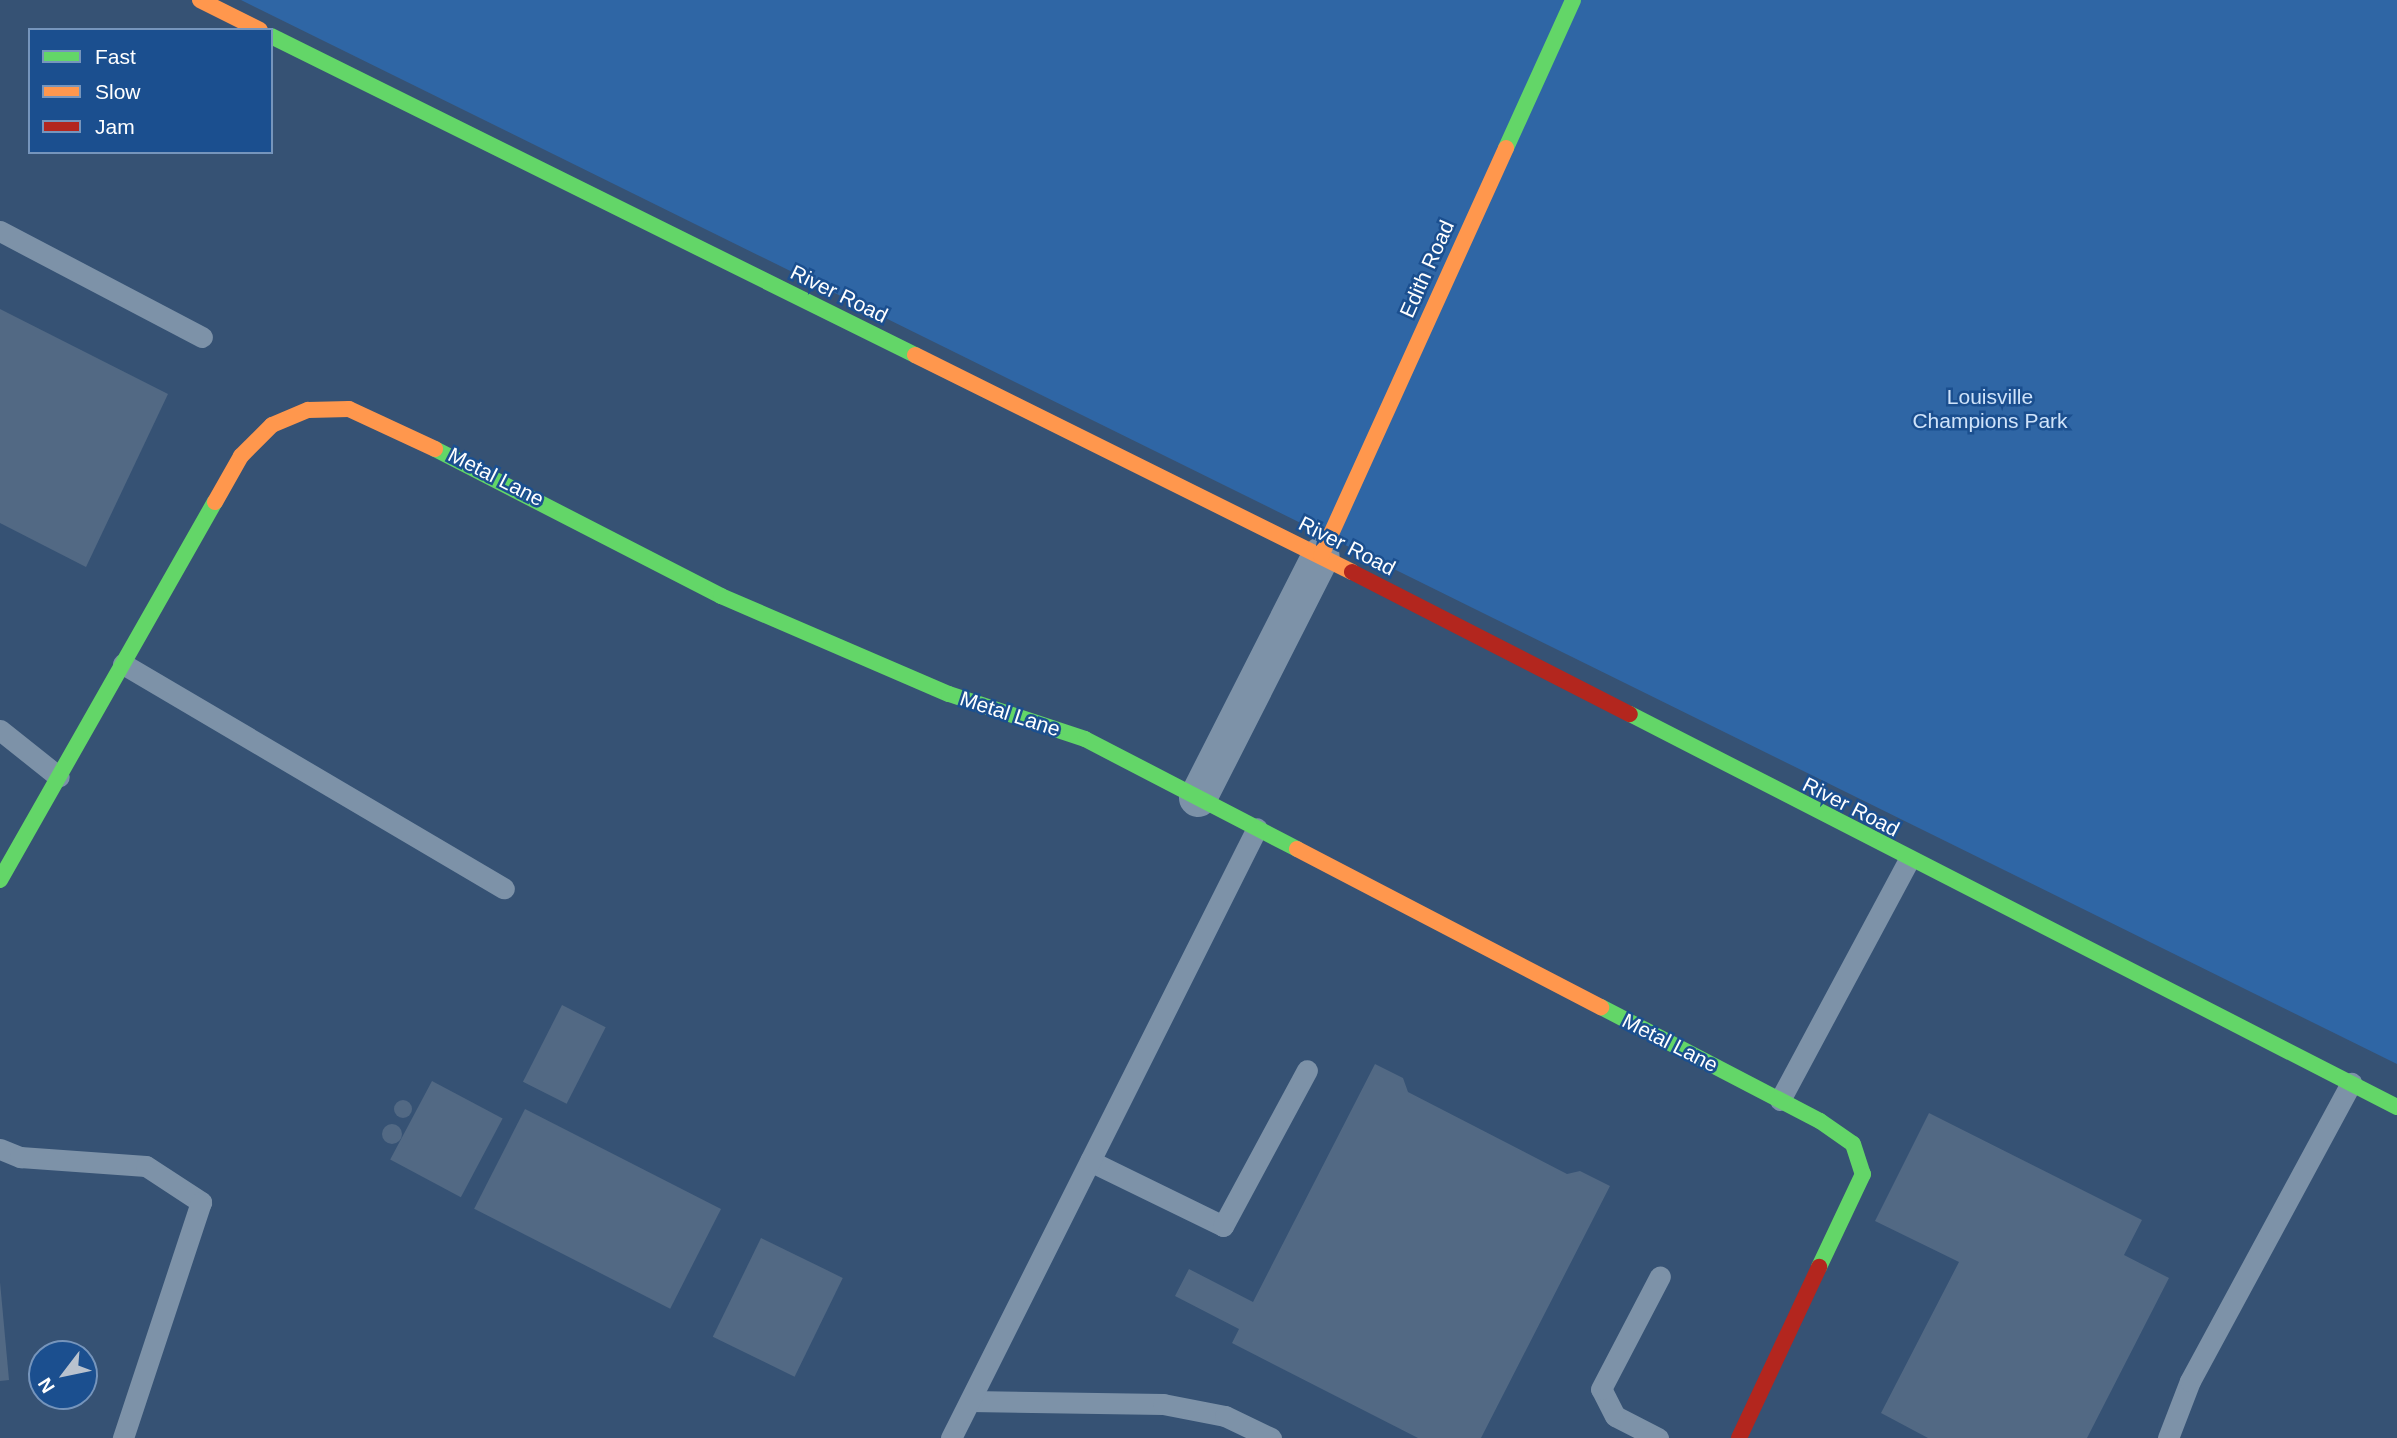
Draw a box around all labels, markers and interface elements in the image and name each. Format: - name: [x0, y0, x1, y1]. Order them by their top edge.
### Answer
- legend: [28, 28, 273, 154]
- text: Fast: [95, 45, 136, 68]
- text: Slow: [95, 80, 141, 103]
- text: Jam: [95, 115, 135, 138]
- street label: Edith Road: [1394, 216, 1460, 322]
- street label: River Road: [786, 260, 892, 328]
- park label: Louisville Champions Park: [1912, 384, 2068, 434]
- street label: Metal Lane: [444, 442, 548, 512]
- street label: River Road: [1294, 511, 1400, 581]
- street label: Metal Lane: [957, 686, 1063, 742]
- street label: River Road: [1798, 772, 1904, 842]
- street label: Metal Lane: [1618, 1008, 1722, 1078]
- north arrow: [28, 1340, 98, 1410]
- text: N: [34, 1374, 59, 1397]

